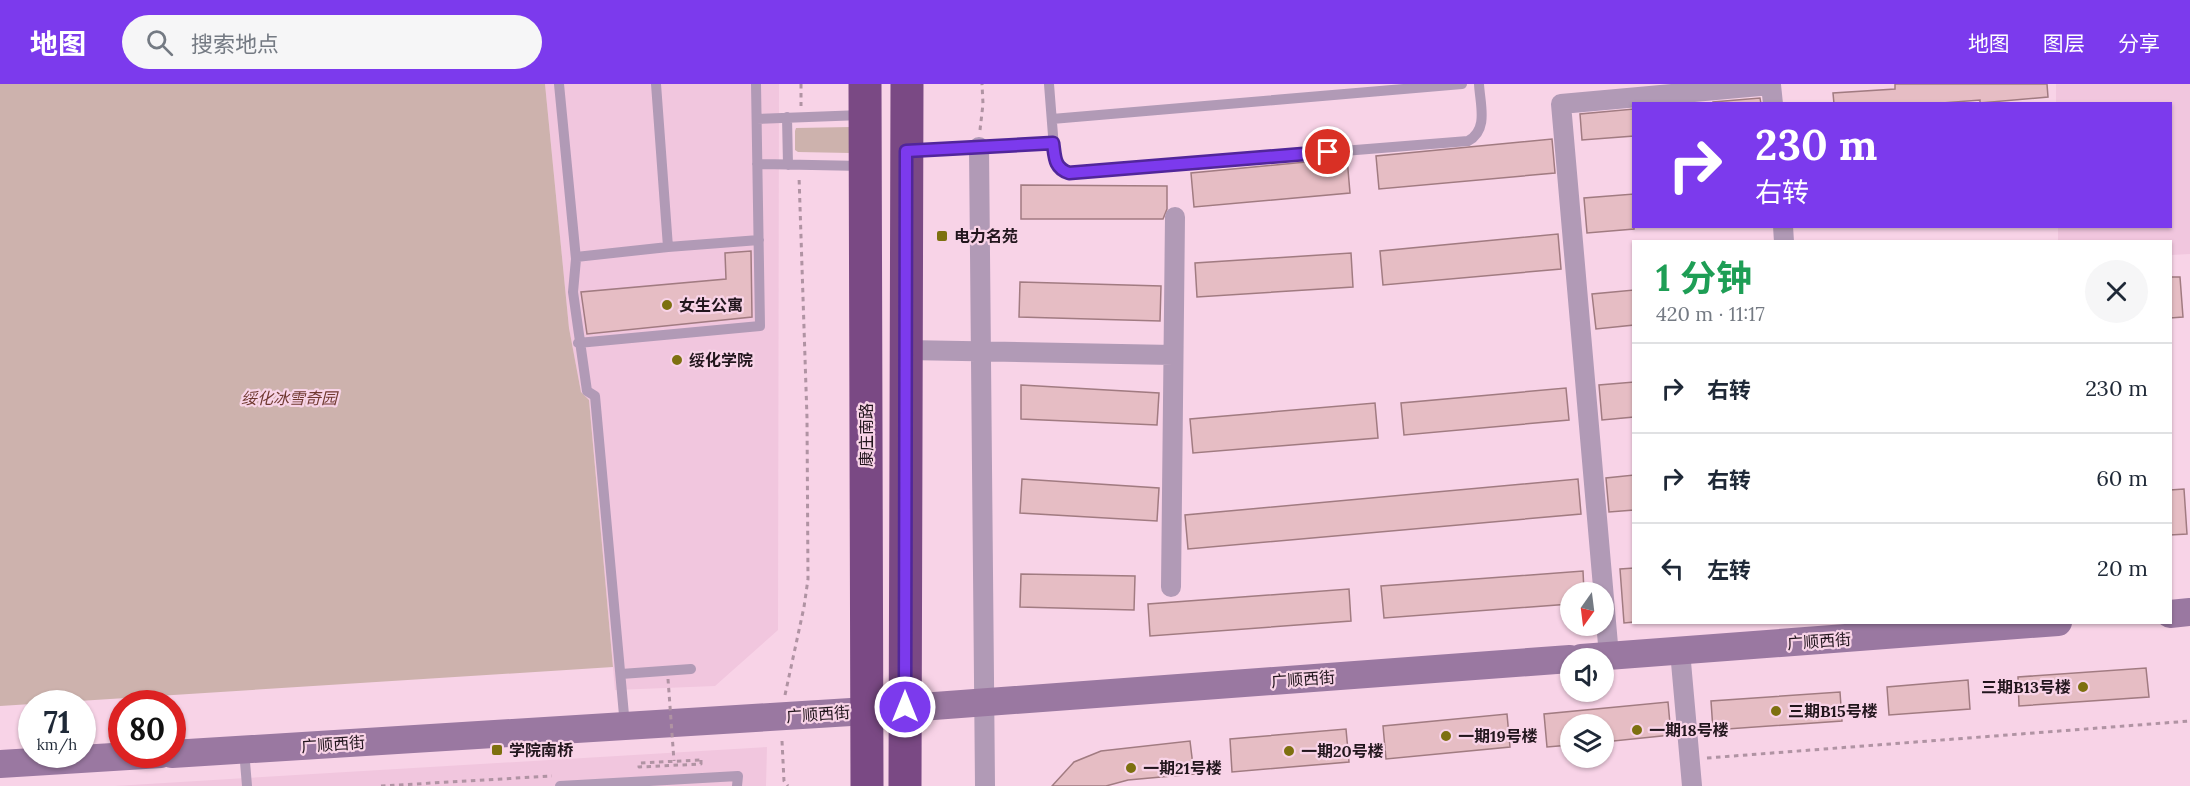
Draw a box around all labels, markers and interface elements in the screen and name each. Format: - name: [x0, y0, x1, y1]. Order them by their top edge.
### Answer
- search box: [122, 15, 542, 69]
- text: 地图: [30, 26, 86, 62]
- icon: search: [143, 26, 176, 59]
- text: 搜索地点: [191, 30, 279, 58]
- text: 地图: [1968, 30, 2010, 57]
- text: 图层: [2043, 30, 2085, 57]
- text: 分享: [2118, 30, 2160, 57]
- text: 230 m: [1755, 118, 1877, 172]
- pin: [1302, 126, 1353, 177]
- icon: right: [1656, 126, 1734, 204]
- icon: arrive: [1311, 135, 1344, 168]
- text: 右转: [1755, 175, 1809, 209]
- place label: 电力名苑: [954, 226, 1018, 246]
- marker: 电力名苑: [935, 229, 949, 243]
- text: 1 分钟: [1656, 255, 1752, 301]
- button: close: [2085, 260, 2148, 323]
- place label: 女生公寓: [679, 295, 743, 315]
- marker: 女生公寓: [660, 298, 674, 312]
- text: 420 m · 11:17: [1656, 301, 1765, 326]
- place label: 绥化学院: [689, 350, 753, 370]
- marker: 绥化学院: [670, 353, 684, 367]
- icon: right: [1656, 372, 1689, 405]
- text: 230 m: [2085, 374, 2148, 402]
- text: 右转: [1707, 376, 1751, 404]
- park label: 绥化冰雪奇园: [241, 388, 339, 408]
- street label: 康庄南路: [856, 403, 876, 467]
- icon: right: [1656, 462, 1689, 495]
- text: 60 m: [2096, 464, 2148, 492]
- text: 右转: [1707, 466, 1751, 494]
- icon: left: [1656, 552, 1689, 585]
- text: 20 m: [2097, 554, 2148, 582]
- text: 左转: [1707, 556, 1751, 584]
- north arrow: [1560, 582, 1614, 636]
- map controls: [1560, 582, 1614, 768]
- street label: 广顺西街: [1786, 629, 1852, 653]
- button: sound: [1560, 648, 1614, 702]
- street label: 广顺西街: [1270, 667, 1336, 691]
- position arrow: [873, 675, 937, 739]
- place label: 三期B13号楼: [1981, 677, 2071, 697]
- marker: 三期B13号楼: [2076, 680, 2090, 694]
- speed limit sign: 80: [108, 690, 186, 768]
- place label: 三期B15号楼: [1788, 701, 1878, 721]
- street label: 广顺西街: [785, 702, 851, 726]
- text: 71: [44, 703, 70, 741]
- marker: 三期B15号楼: [1769, 704, 1783, 718]
- button: layers: [1560, 714, 1614, 768]
- place label: 一期18号楼: [1649, 720, 1729, 740]
- marker: 一期18号楼: [1630, 723, 1644, 737]
- place label: 一期19号楼: [1458, 726, 1538, 746]
- marker: 一期19号楼: [1439, 729, 1453, 743]
- street label: 广顺西街: [300, 732, 366, 756]
- text: km/h: [37, 735, 77, 754]
- place label: 学院南桥: [509, 740, 574, 760]
- place label: 一期20号楼: [1301, 741, 1384, 761]
- marker: 学院南桥: [490, 743, 504, 757]
- marker: 一期20号楼: [1282, 744, 1296, 758]
- place label: 一期21号楼: [1143, 758, 1222, 778]
- marker: 一期21号楼: [1124, 761, 1138, 775]

